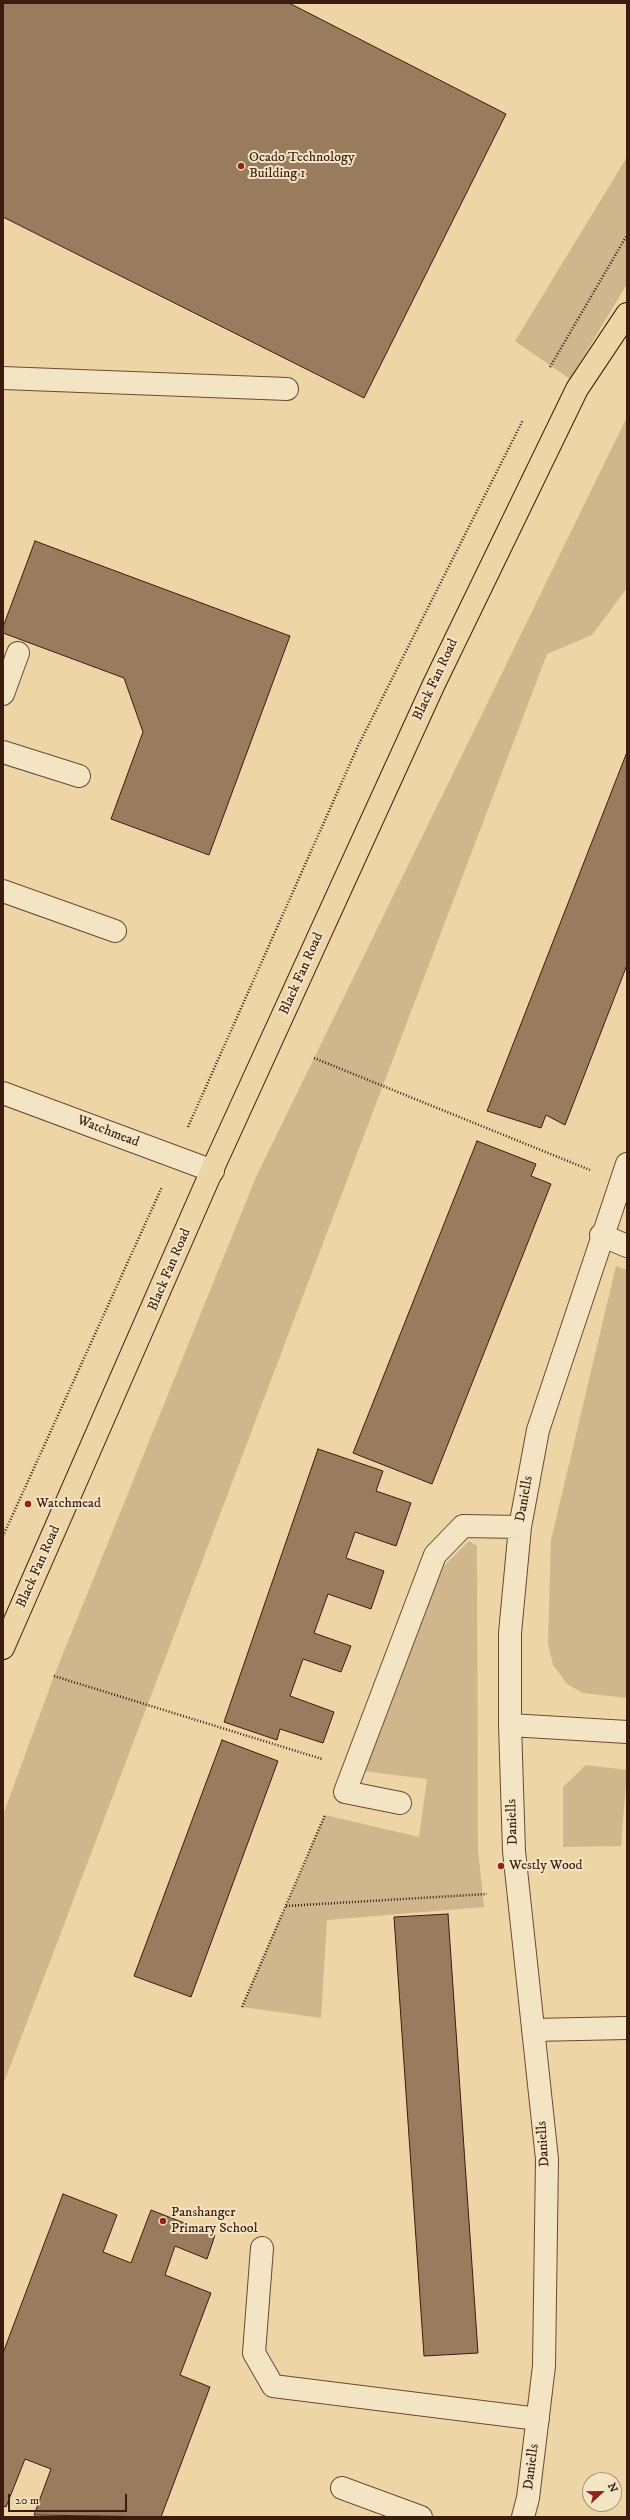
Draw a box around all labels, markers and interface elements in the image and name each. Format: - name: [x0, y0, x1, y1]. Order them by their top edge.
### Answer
- place label: Ocado Technology Building 1: [249, 150, 355, 182]
- marker: Ocado Technology Building 1: [236, 161, 246, 171]
- street label: Black Fan Road: [410, 636, 462, 724]
- street label: Black Fan Road: [276, 930, 328, 1018]
- street label: Watchmead: [75, 1113, 141, 1151]
- street label: Black Fan Road: [145, 1226, 195, 1314]
- street label: Daniells: [513, 1475, 537, 1523]
- place label: Watchmead: [36, 1496, 101, 1512]
- marker: Watchmead: [23, 1499, 33, 1509]
- street label: Black Fan Road: [13, 1523, 65, 1611]
- street label: Daniells: [504, 1799, 522, 1845]
- place label: Westly Wood: [509, 1858, 583, 1874]
- marker: Westly Wood: [496, 1861, 506, 1871]
- street label: Daniells: [534, 2120, 554, 2168]
- place label: Panshanger Primary School: [171, 2205, 258, 2238]
- marker: Panshanger Primary School: [158, 2216, 168, 2226]
- street label: Daniells: [521, 2443, 543, 2491]
- north arrow: [582, 2472, 622, 2512]
- text: N: [604, 2481, 620, 2495]
- scale bar: [10, 2486, 129, 2512]
- text: 20 m: [15, 2493, 39, 2508]

